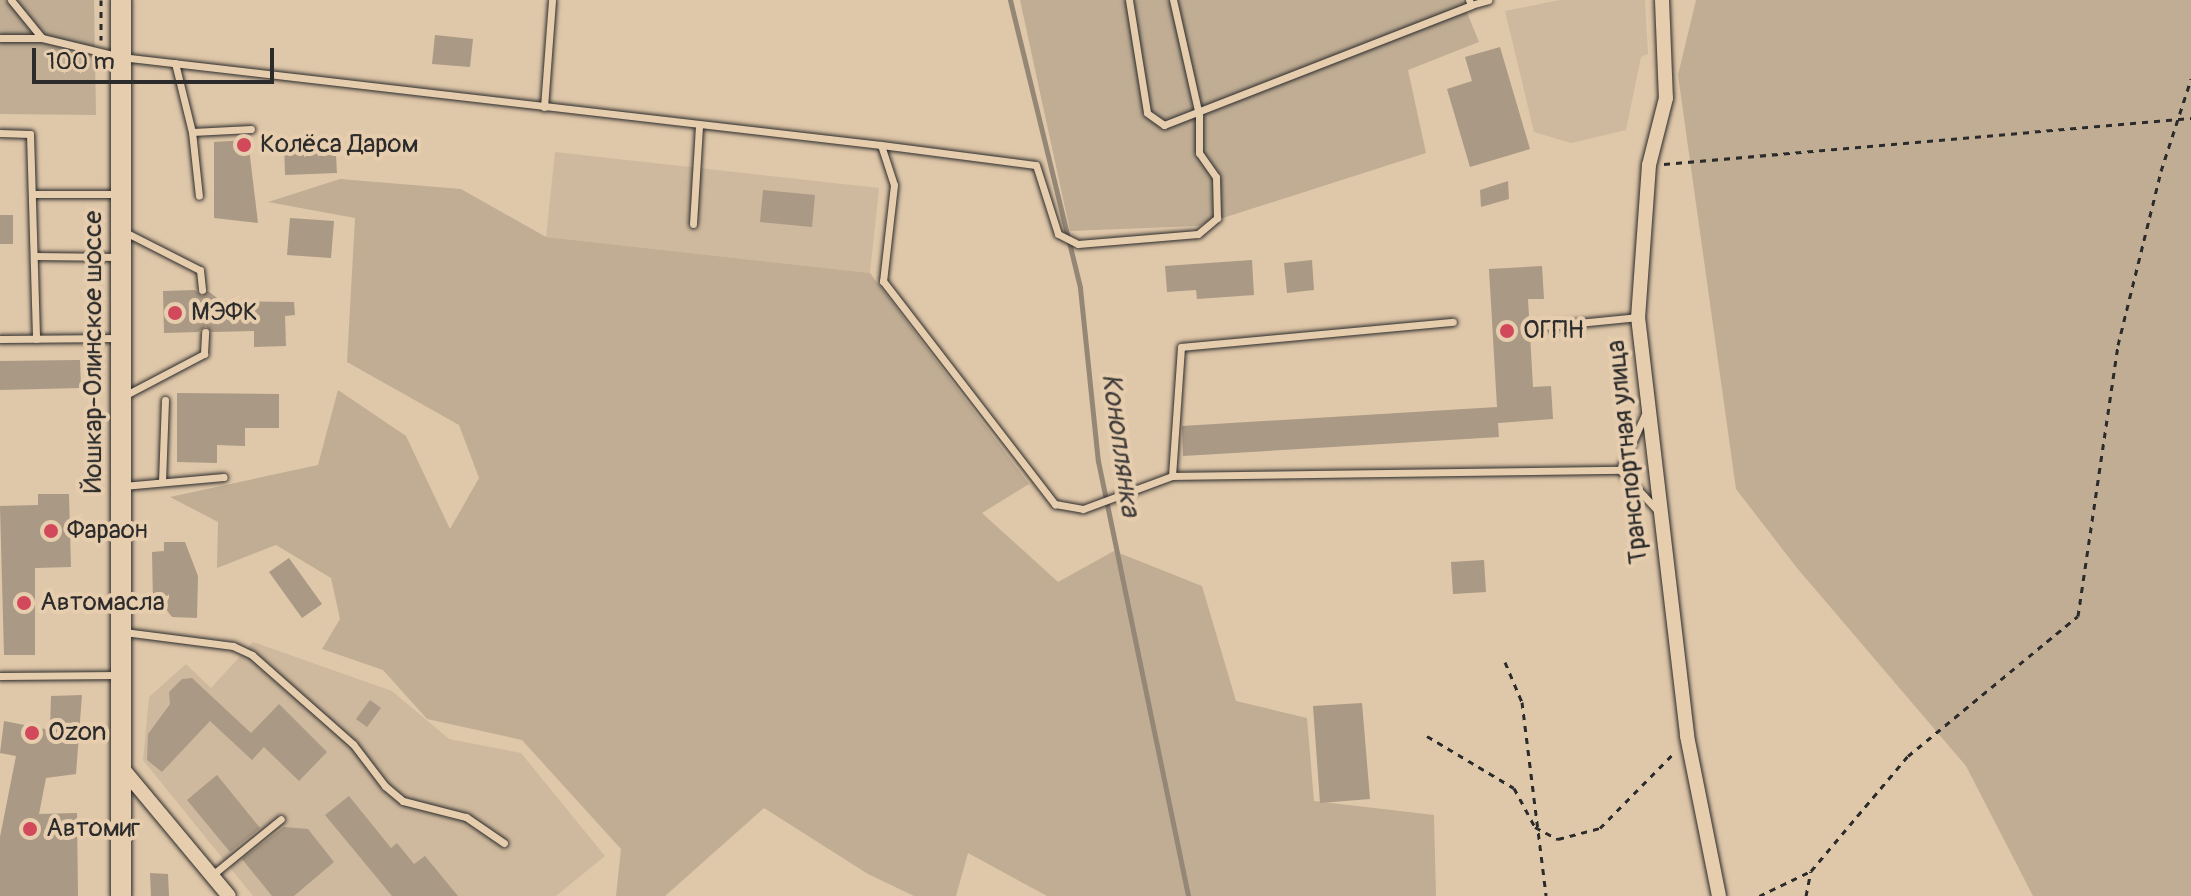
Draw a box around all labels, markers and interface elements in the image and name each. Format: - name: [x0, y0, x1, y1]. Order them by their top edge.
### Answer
- scale bar: [36, 32, 278, 82]
- text: 100 m: [46, 47, 115, 76]
- place label: Колёса Даром: [260, 129, 419, 161]
- marker: Колёса Даром: [235, 136, 253, 154]
- street label: Йошкар-Олинское шоссе: [78, 211, 110, 493]
- place label: МЭФК: [191, 297, 258, 329]
- marker: МЭФК: [166, 304, 184, 322]
- place label: ОГПН: [1523, 315, 1584, 347]
- marker: ОГПН: [1498, 322, 1516, 340]
- street label: Транспортная улица: [1601, 338, 1655, 566]
- water label: Коноплянка: [1093, 371, 1147, 519]
- place label: Фараон: [67, 515, 148, 547]
- marker: Фараон: [42, 522, 60, 540]
- place label: Автомасла: [40, 587, 165, 619]
- marker: Автомасла: [15, 594, 33, 612]
- place label: Ozon: [48, 717, 106, 749]
- marker: Ozon: [23, 724, 41, 742]
- place label: Автомиг: [46, 813, 140, 845]
- marker: Автомиг: [21, 820, 39, 838]

